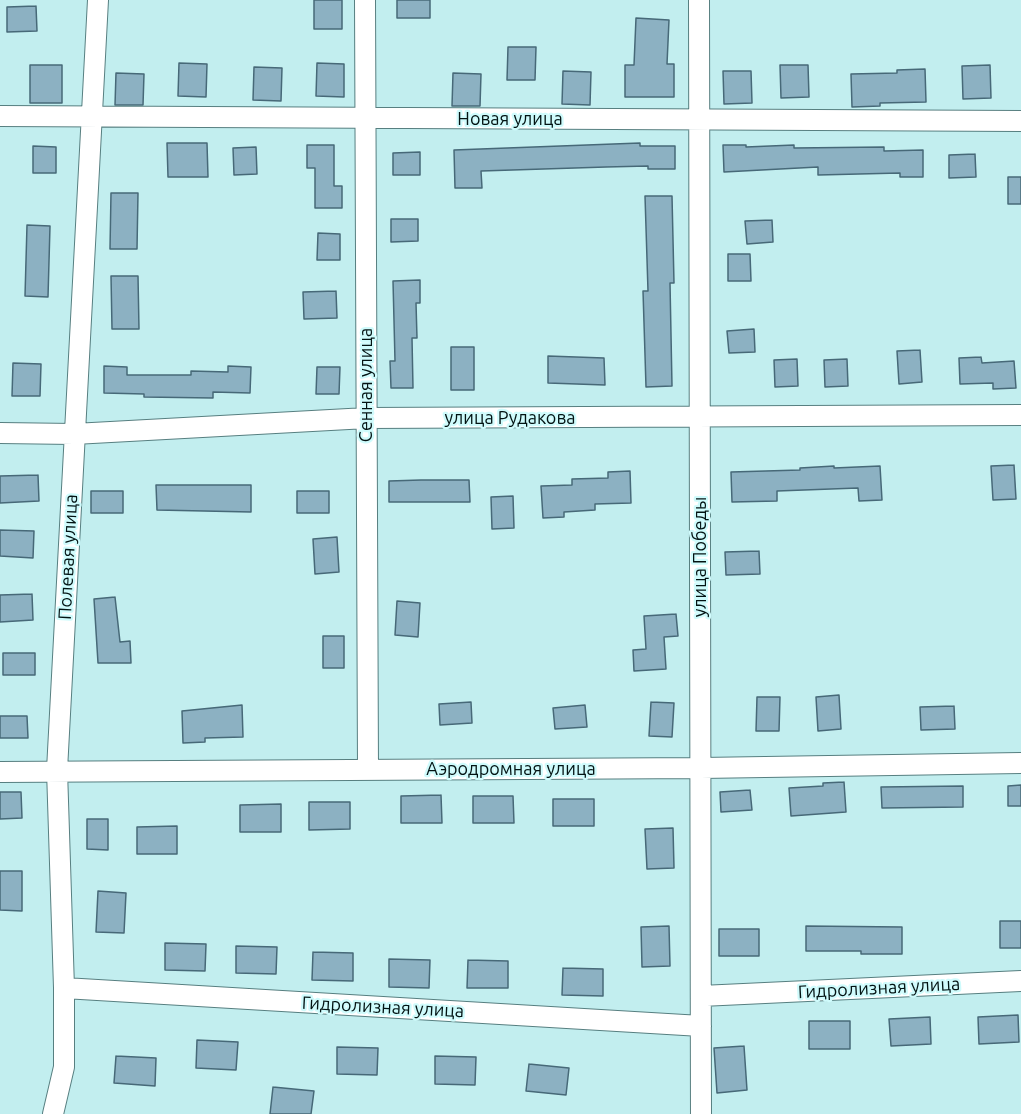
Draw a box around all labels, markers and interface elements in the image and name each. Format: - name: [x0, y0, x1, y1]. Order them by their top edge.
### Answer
- street label: Новая улица: [457, 108, 563, 130]
- street label: Сенная улица: [355, 328, 377, 442]
- street label: улица Рудакова: [444, 407, 576, 429]
- street label: Полевая улица: [54, 494, 82, 620]
- street label: улица Победы: [689, 497, 711, 617]
- street label: Аэродромная улица: [426, 758, 596, 780]
- street label: Гидролизная улица: [797, 973, 961, 1003]
- street label: Гидролизная улица: [301, 992, 465, 1022]

